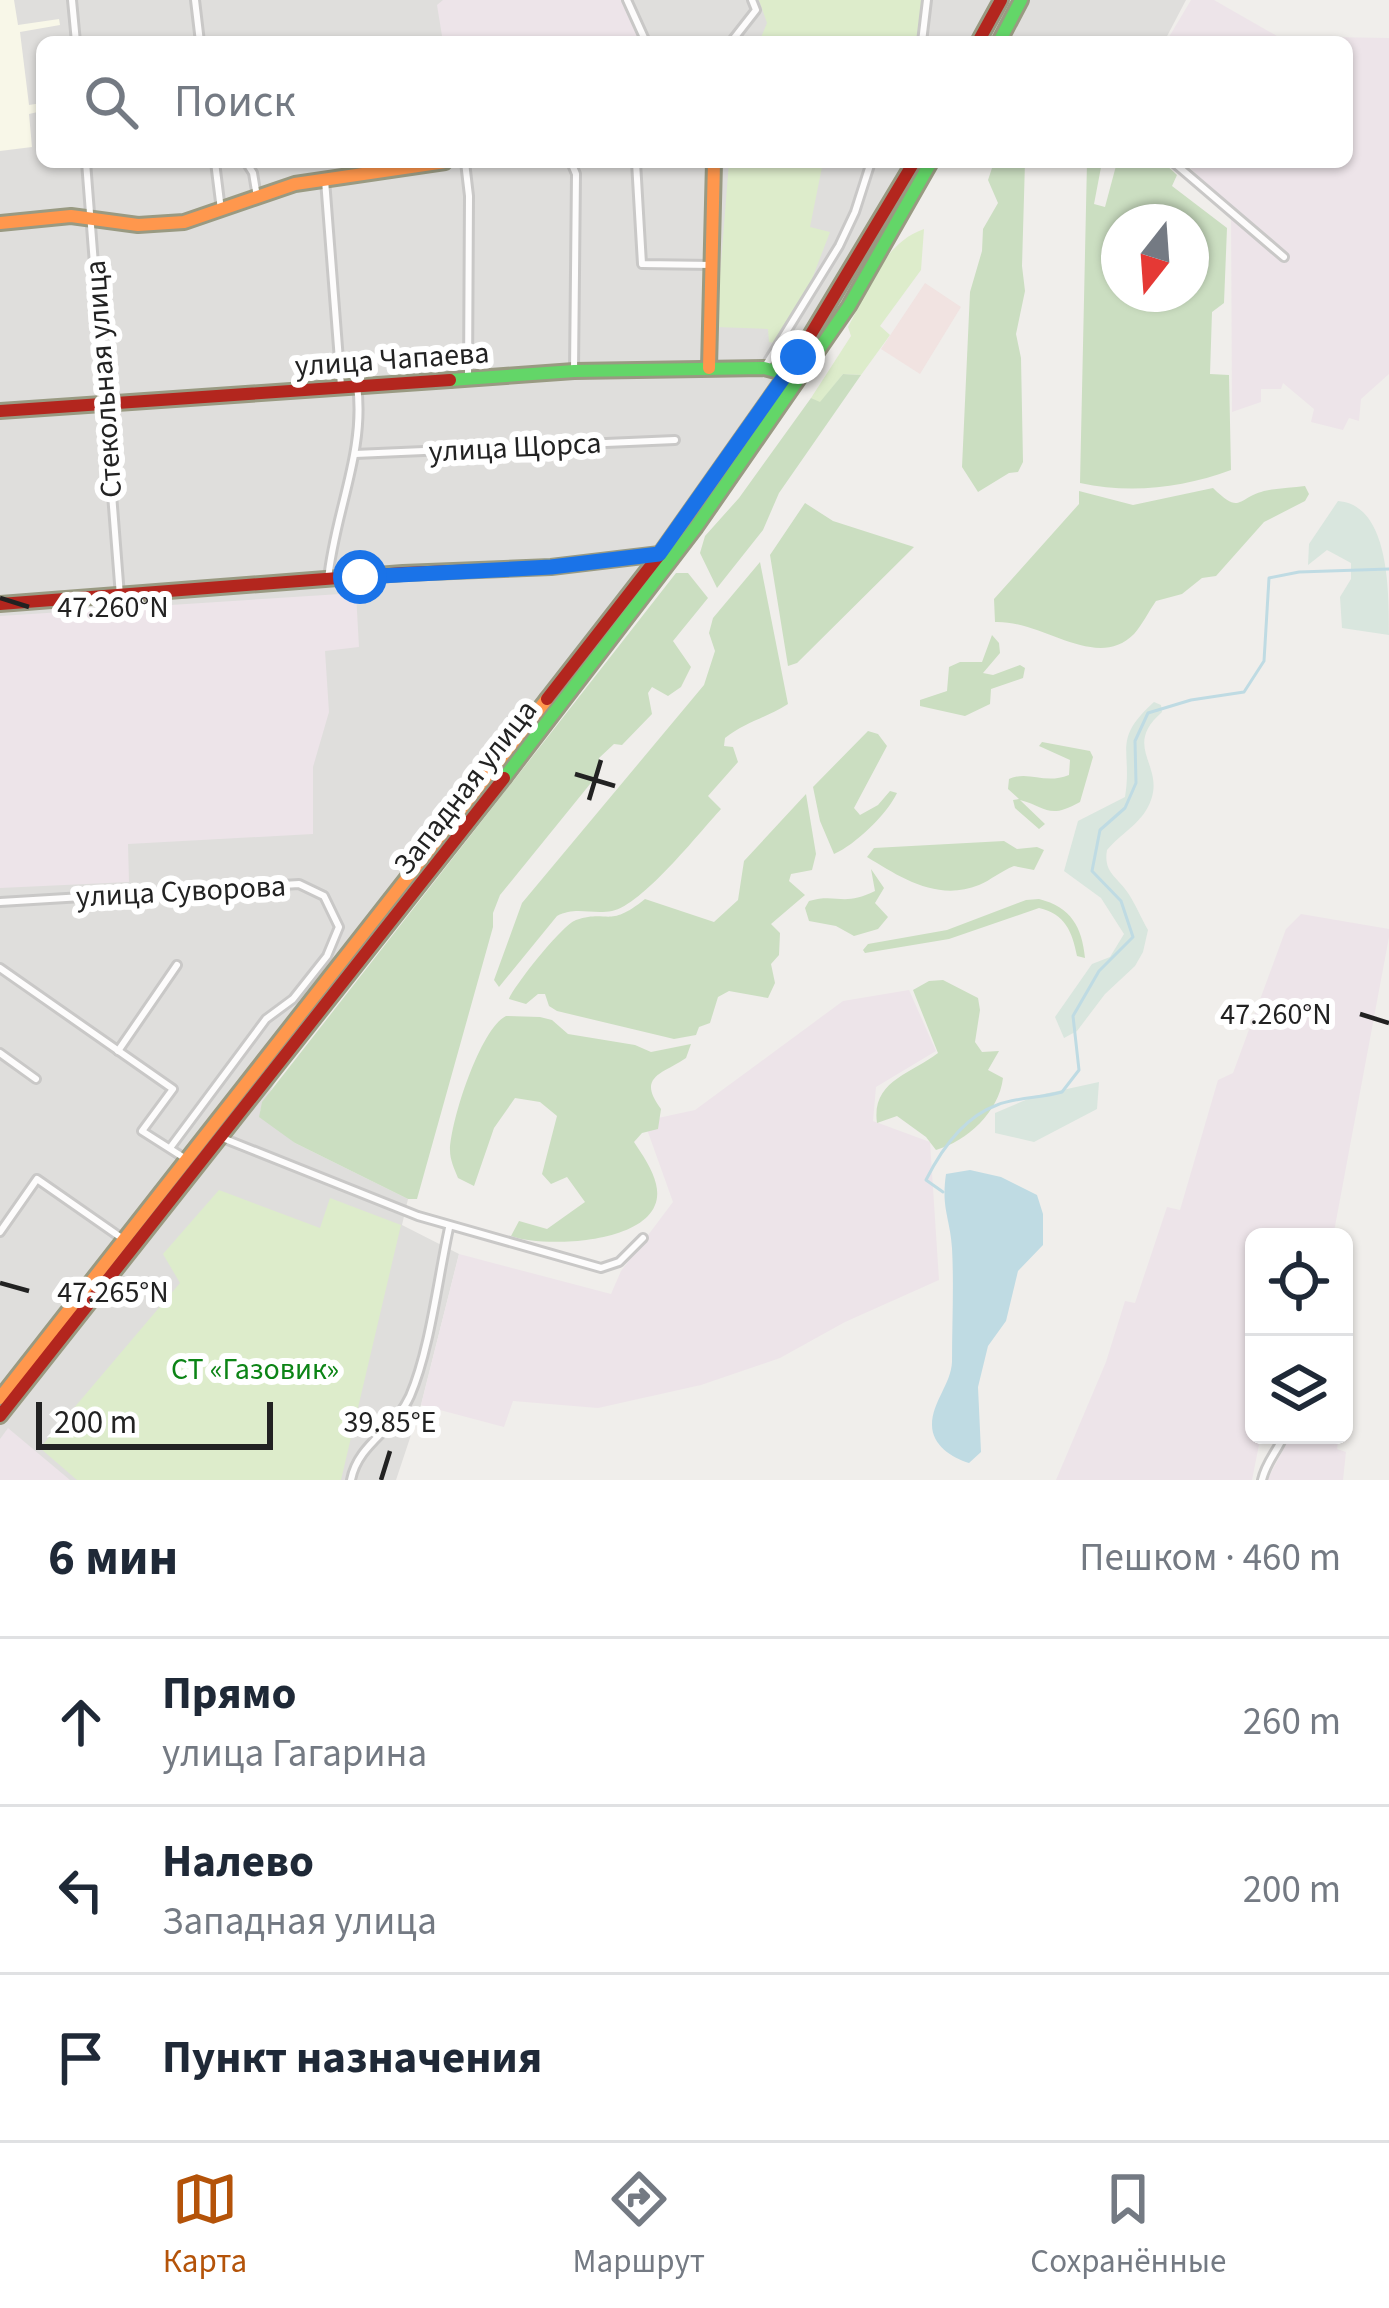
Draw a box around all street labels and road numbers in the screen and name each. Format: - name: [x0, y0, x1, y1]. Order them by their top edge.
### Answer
- street label: Стекольная улица: [74, 259, 133, 499]
- street label: улица Чапаева: [293, 331, 491, 388]
- street label: улица Щорса: [428, 422, 602, 473]
- street label: Западная улица: [383, 691, 547, 884]
- street label: улица Суворова: [75, 865, 287, 918]

